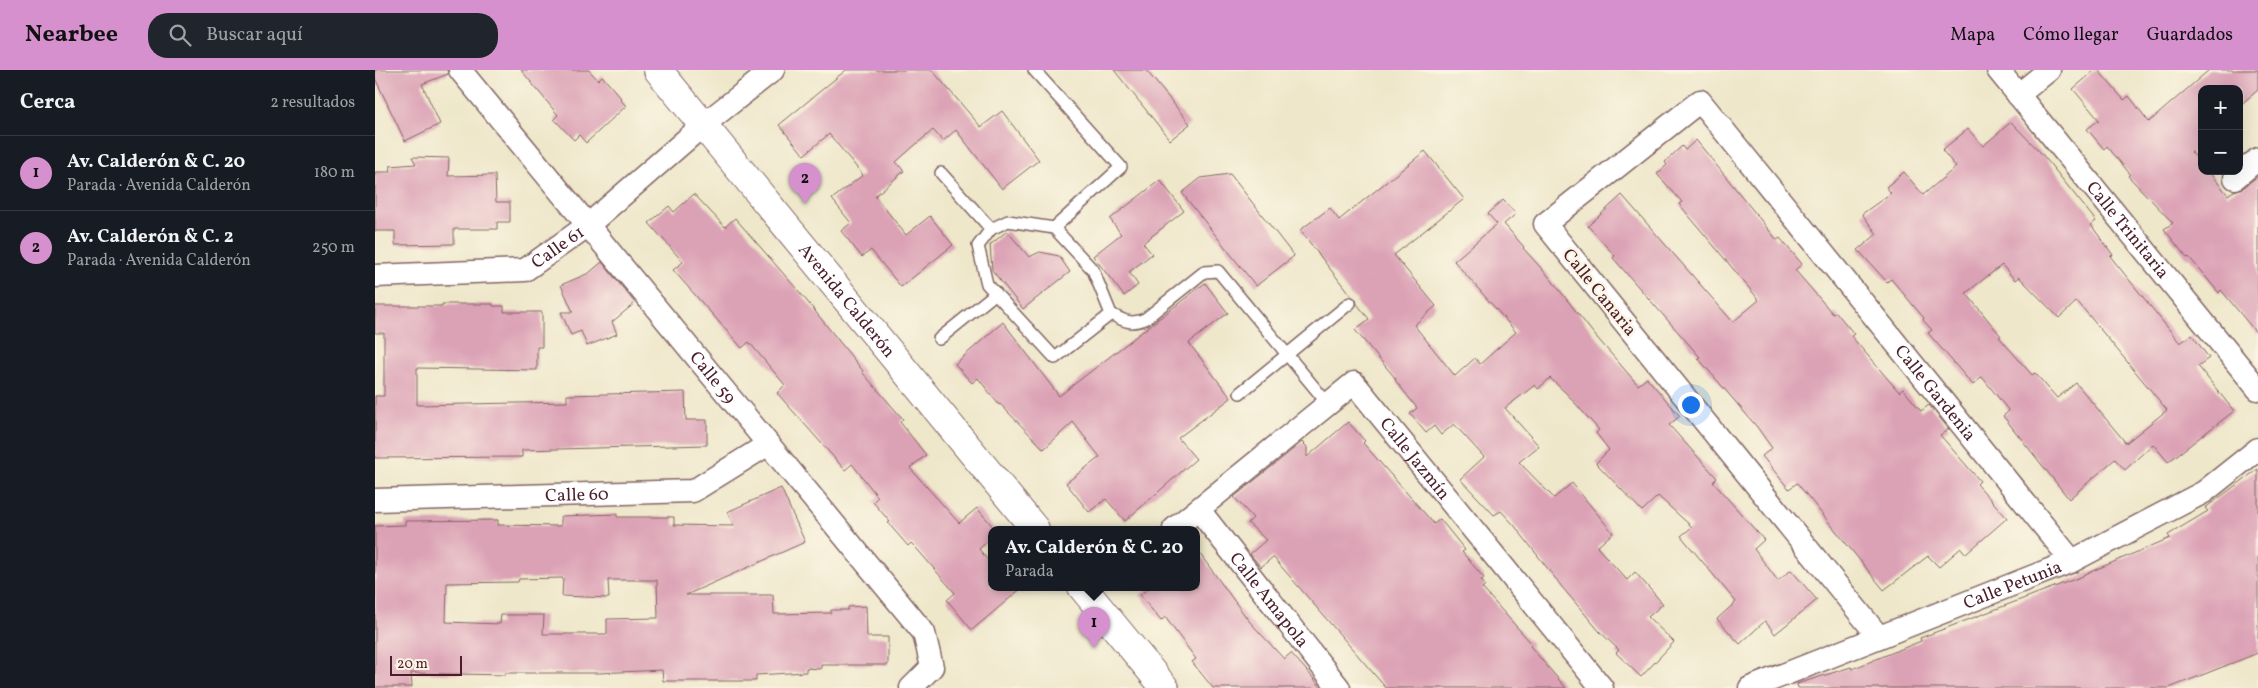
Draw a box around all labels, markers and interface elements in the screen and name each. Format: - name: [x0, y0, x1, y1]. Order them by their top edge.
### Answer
- search box: [148, 13, 498, 58]
- text: Nearbee: [25, 18, 118, 52]
- icon: search: [166, 21, 194, 49]
- text: Buscar aquí: [206, 22, 303, 48]
- text: Mapa: [1950, 23, 1995, 48]
- text: Cómo llegar: [2023, 23, 2119, 48]
- text: Guardados: [2147, 23, 2233, 48]
- map controls: [2198, 85, 2243, 175]
- button: +: [2198, 85, 2243, 130]
- text: Cerca: [20, 88, 75, 117]
- text: 2 resultados: [270, 92, 355, 114]
- button: −: [2198, 130, 2243, 175]
- text: Av. Calderón & C. 20: [67, 149, 245, 175]
- text: 1: [33, 162, 39, 184]
- text: 180 m: [314, 162, 355, 184]
- pin: 2: [789, 163, 821, 204]
- text: Parada · Avenida Calderón: [67, 175, 251, 197]
- street label: Calle Trinitaria: [2080, 176, 2174, 285]
- street label: Calle 61: [527, 221, 590, 276]
- text: Av. Calderón & C. 2: [67, 224, 234, 250]
- text: 2: [32, 237, 40, 259]
- text: 250 m: [312, 237, 355, 259]
- street label: Avenida Calderón: [792, 239, 901, 364]
- street label: Calle Canaria: [1556, 244, 1642, 342]
- text: Parada · Avenida Calderón: [67, 250, 251, 272]
- street label: Calle Gardenia: [1888, 340, 1981, 447]
- street label: Calle 59: [683, 346, 741, 410]
- your location: [1678, 392, 1704, 418]
- street label: Calle Jazmín: [1373, 413, 1455, 506]
- street label: Calle 60: [545, 482, 609, 509]
- popup: [988, 526, 1200, 591]
- text: Av. Calderón & C. 20: [1005, 535, 1183, 561]
- street label: Calle Amapola: [1223, 547, 1314, 654]
- street label: Calle Petunia: [1960, 555, 2066, 617]
- text: Parada: [1005, 561, 1054, 583]
- pin: 1: [1078, 607, 1110, 648]
- scale bar: [390, 653, 463, 676]
- text: 20 m: [397, 655, 428, 674]

